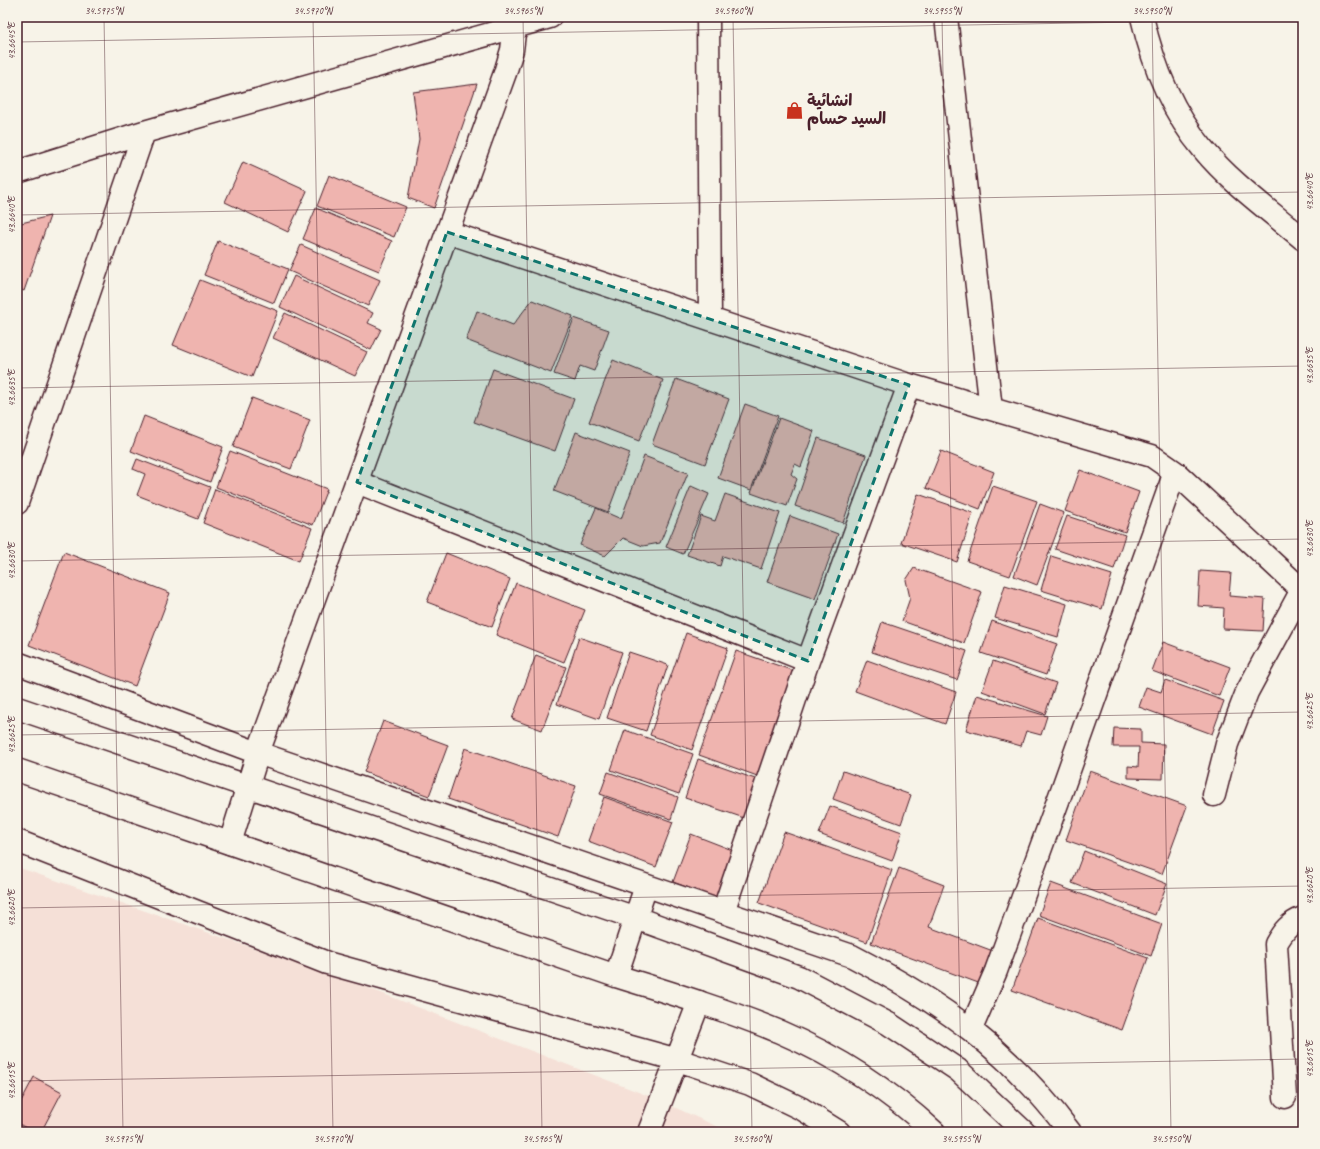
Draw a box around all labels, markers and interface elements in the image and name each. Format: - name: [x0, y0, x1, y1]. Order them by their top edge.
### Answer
- text: 34.5975°N: [85, 4, 125, 17]
- text: 34.5970°N: [294, 4, 334, 17]
- text: 34.5965°N: [504, 4, 544, 17]
- text: 34.5960°N: [714, 4, 754, 17]
- text: 34.5955°N: [923, 4, 963, 17]
- text: 34.5950°N: [1133, 4, 1173, 17]
- text: 43.6645°E: [5, 21, 18, 60]
- place label: انشائية السيد حسام: [807, 91, 886, 131]
- shop icon: انشائية السيد حسام: [784, 100, 804, 120]
- text: 43.6640°E: [1303, 172, 1316, 211]
- text: 43.6640°E: [5, 195, 18, 234]
- text: 43.6635°E: [1303, 346, 1316, 385]
- text: 43.6635°E: [5, 368, 18, 407]
- text: 43.6630°E: [1303, 519, 1316, 558]
- text: 43.6630°E: [5, 541, 18, 580]
- text: 43.6625°E: [1303, 692, 1316, 731]
- text: 43.6625°E: [5, 715, 18, 754]
- text: 43.6620°E: [1303, 866, 1316, 905]
- text: 43.6620°E: [5, 888, 18, 927]
- text: 43.6615°E: [1303, 1039, 1316, 1078]
- text: 43.6615°E: [5, 1061, 18, 1100]
- text: 34.5975°N: [104, 1132, 144, 1145]
- text: 34.5970°N: [314, 1132, 354, 1145]
- text: 34.5965°N: [523, 1132, 563, 1145]
- text: 34.5960°N: [733, 1132, 773, 1145]
- text: 34.5955°N: [942, 1132, 982, 1145]
- text: 34.5950°N: [1152, 1132, 1192, 1145]

